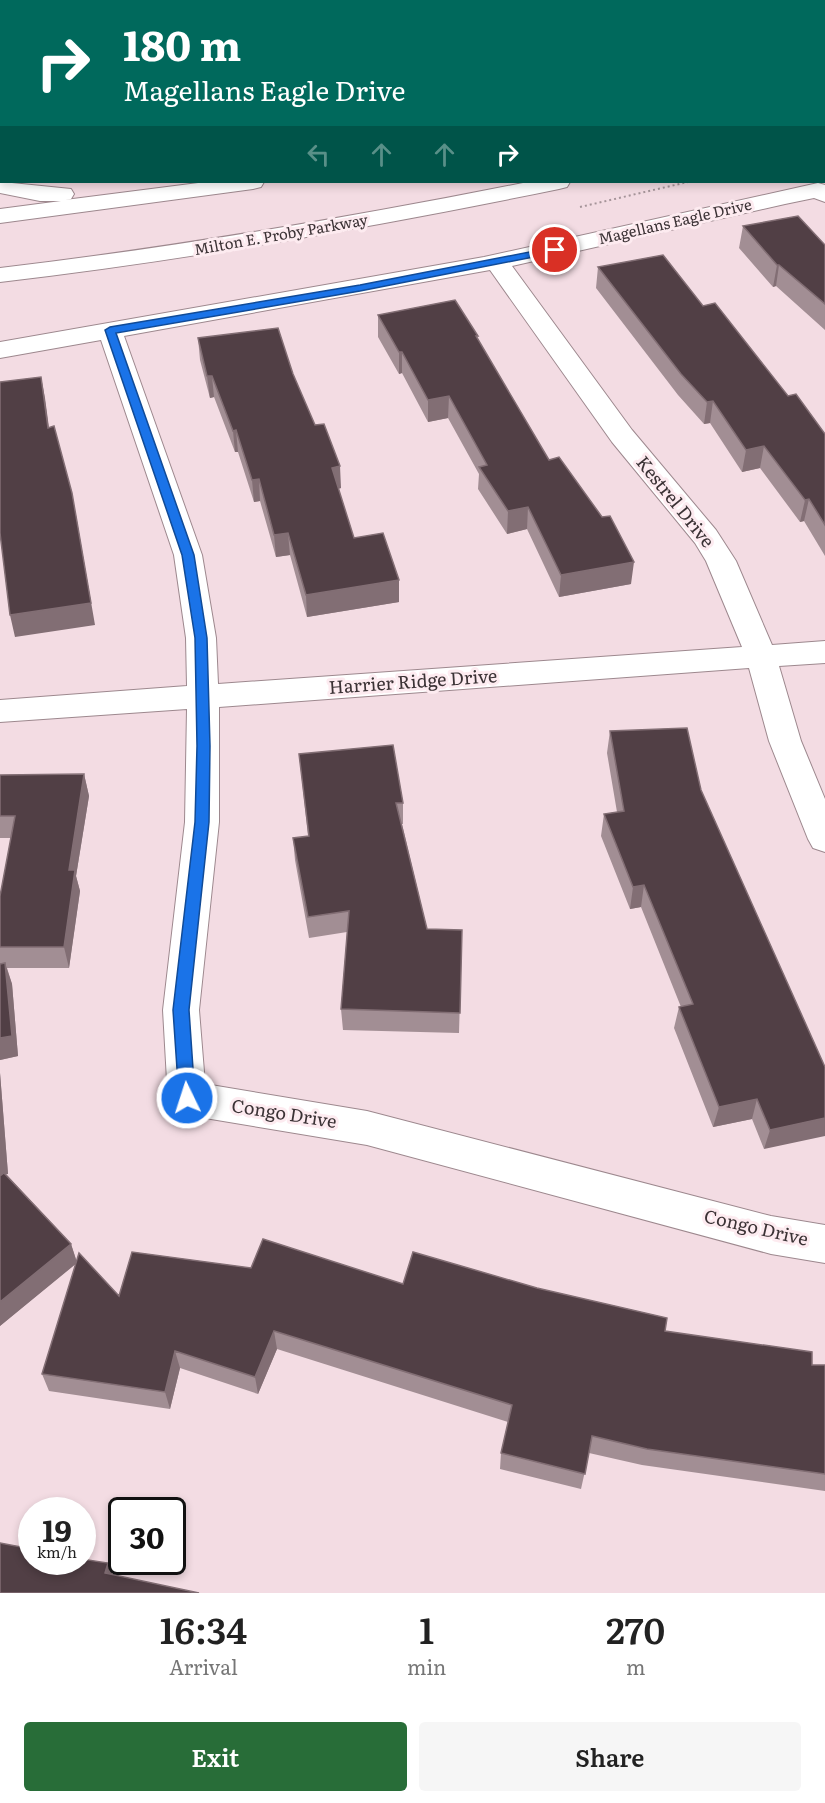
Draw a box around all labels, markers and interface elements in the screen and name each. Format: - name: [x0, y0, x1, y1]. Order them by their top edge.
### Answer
- text: 180 m: [123, 12, 241, 74]
- icon: right: [24, 24, 102, 102]
- text: Magellans Eagle Drive: [123, 69, 405, 109]
- icon: left: [302, 138, 335, 171]
- icon: ahead: [365, 138, 398, 171]
- icon: ahead: [428, 138, 461, 171]
- icon: right: [491, 138, 524, 171]
- street label: Magellans Eagle Drive: [596, 192, 754, 249]
- street label: Milton E. Proby Parkway: [192, 207, 370, 260]
- pin: [529, 224, 580, 275]
- icon: arrive: [538, 233, 571, 266]
- street label: Kestrel Drive: [631, 449, 722, 553]
- street label: Harrier Ridge Drive: [328, 661, 498, 700]
- position arrow: [155, 1066, 219, 1130]
- street label: Congo Drive: [230, 1091, 339, 1134]
- street label: Congo Drive: [702, 1201, 811, 1252]
- speed limit sign: 30: [108, 1497, 186, 1575]
- text: 19: [42, 1507, 72, 1551]
- text: km/h: [37, 1540, 77, 1563]
- text: 16:34: [160, 1602, 247, 1655]
- text: 1: [419, 1602, 434, 1655]
- text: 270: [606, 1602, 665, 1655]
- text: Arrival: [169, 1651, 238, 1681]
- text: min: [407, 1651, 446, 1681]
- text: m: [626, 1651, 645, 1681]
- button: Exit: [24, 1722, 407, 1791]
- button: Share: [419, 1722, 801, 1791]

